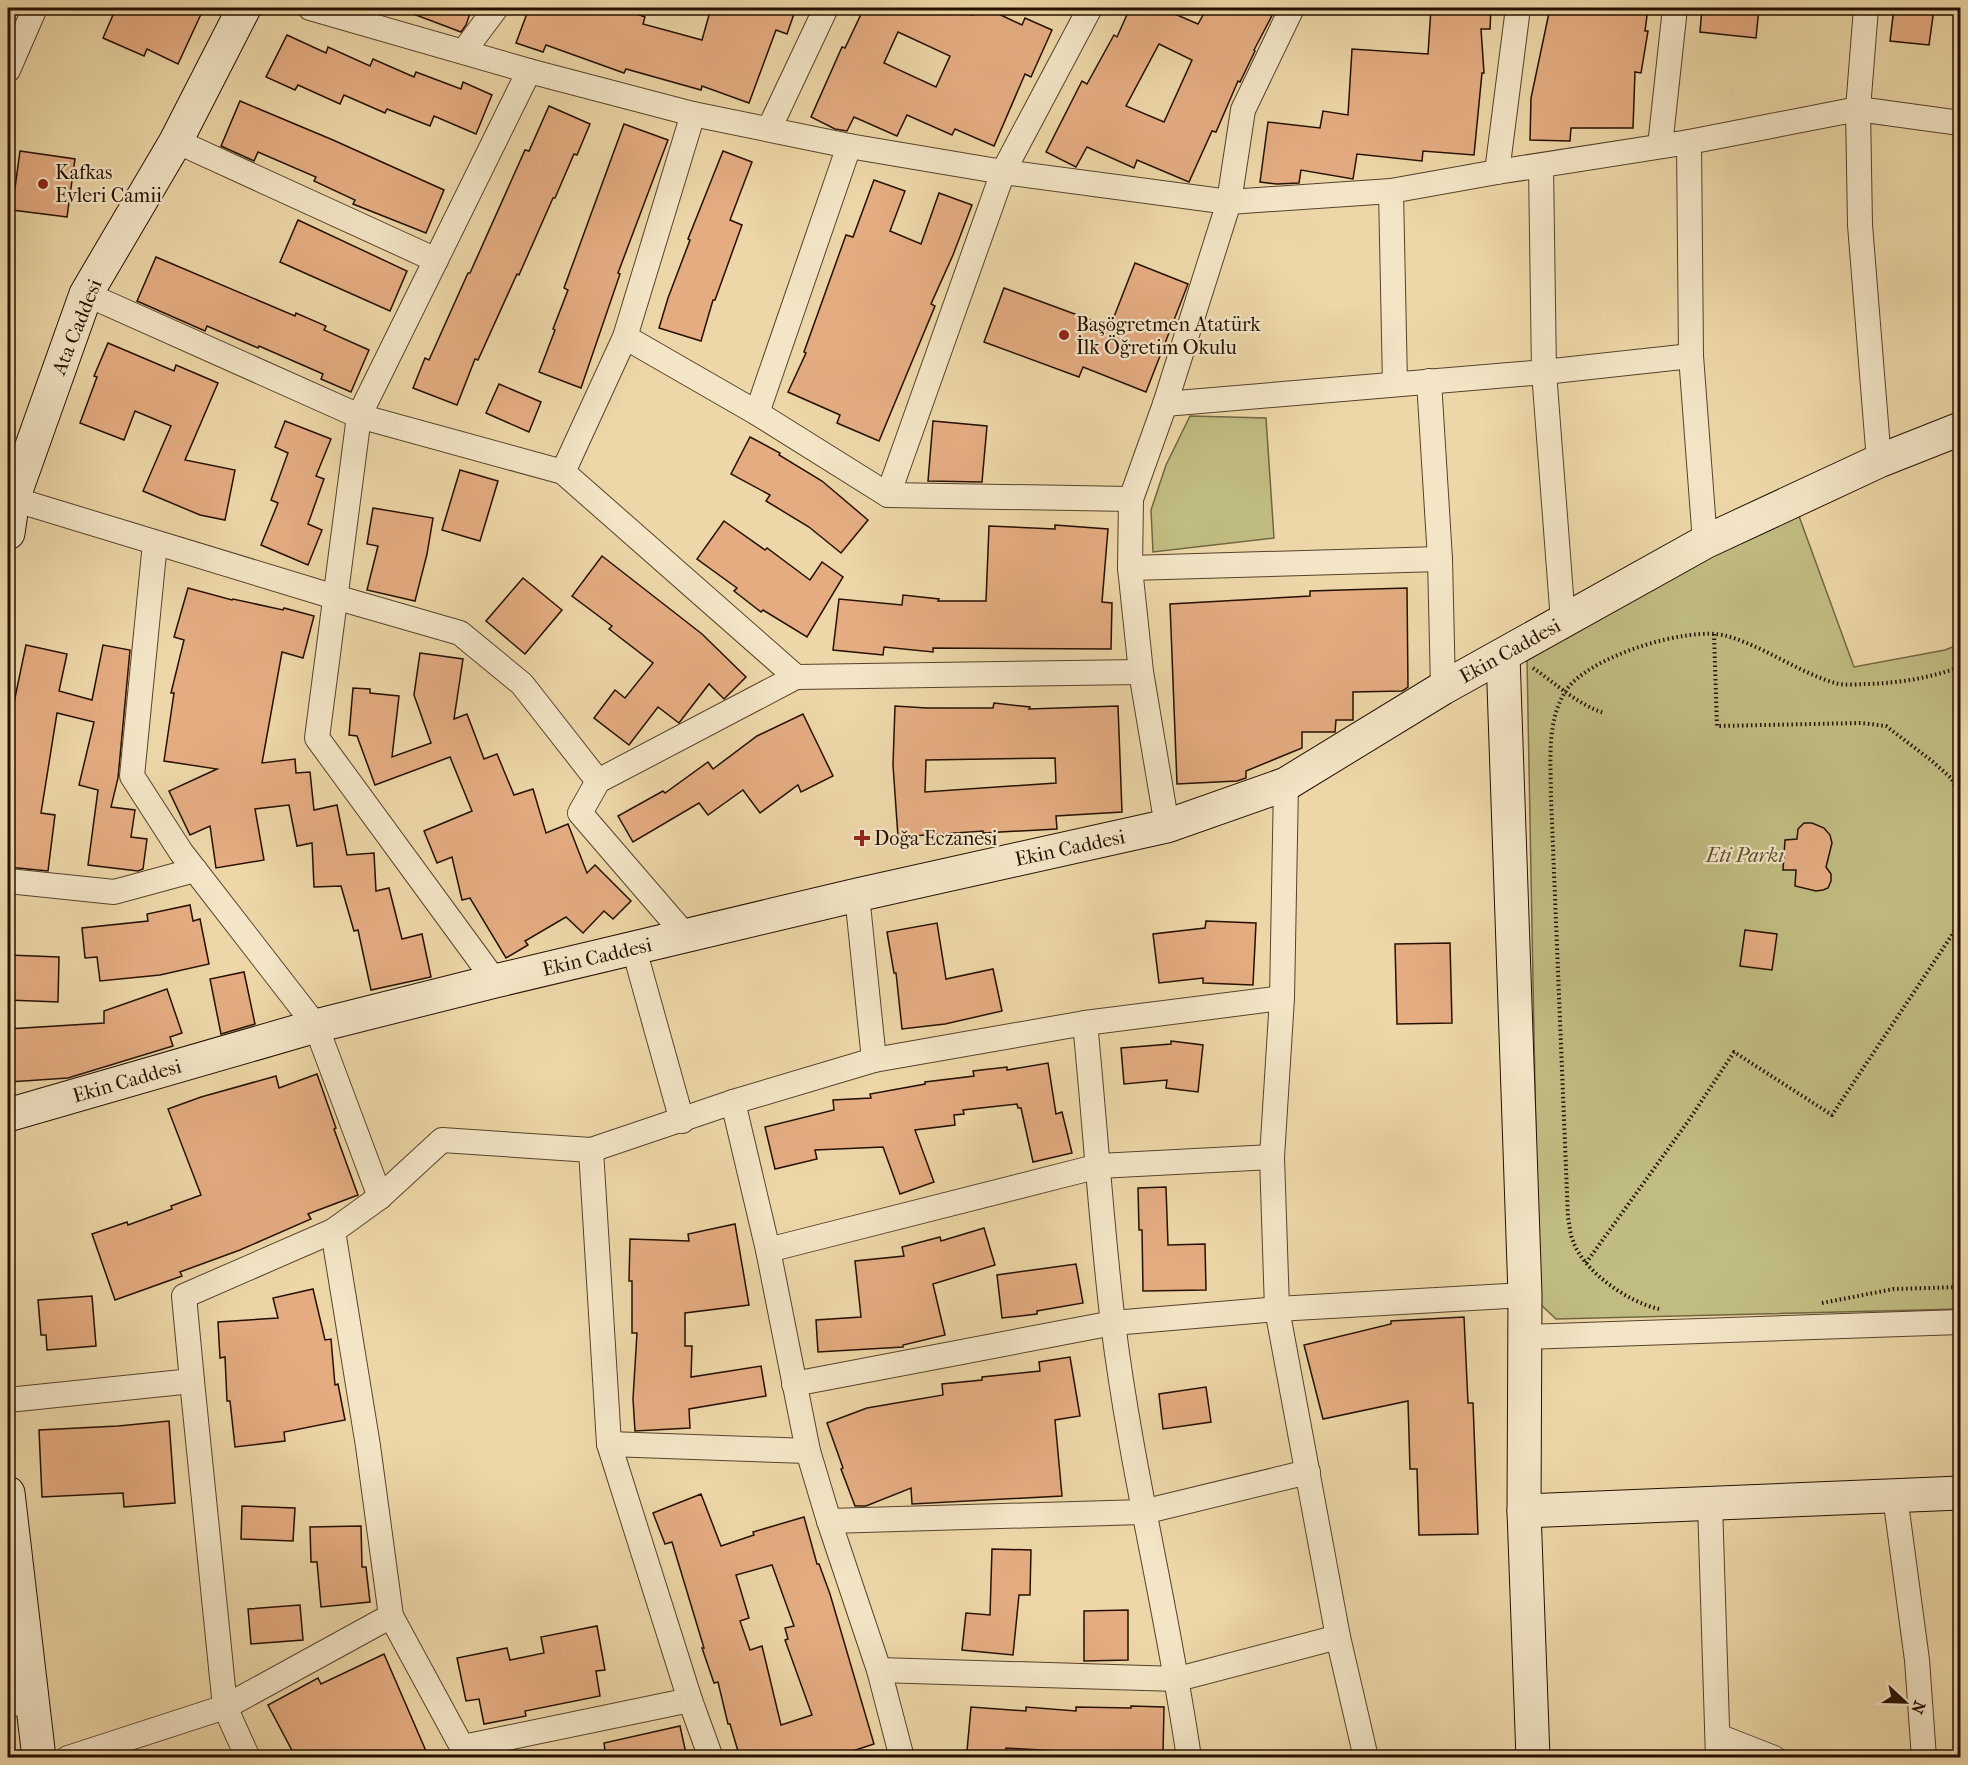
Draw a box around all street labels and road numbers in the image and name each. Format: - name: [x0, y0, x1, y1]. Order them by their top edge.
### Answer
- street label: Ata Caddesi: [47, 276, 107, 379]
- street label: Ekin Caddesi: [1455, 614, 1565, 688]
- street label: Ekin Caddesi: [1013, 825, 1127, 871]
- street label: Ekin Caddesi: [540, 933, 654, 981]
- street label: Ekin Caddesi: [70, 1054, 184, 1107]

